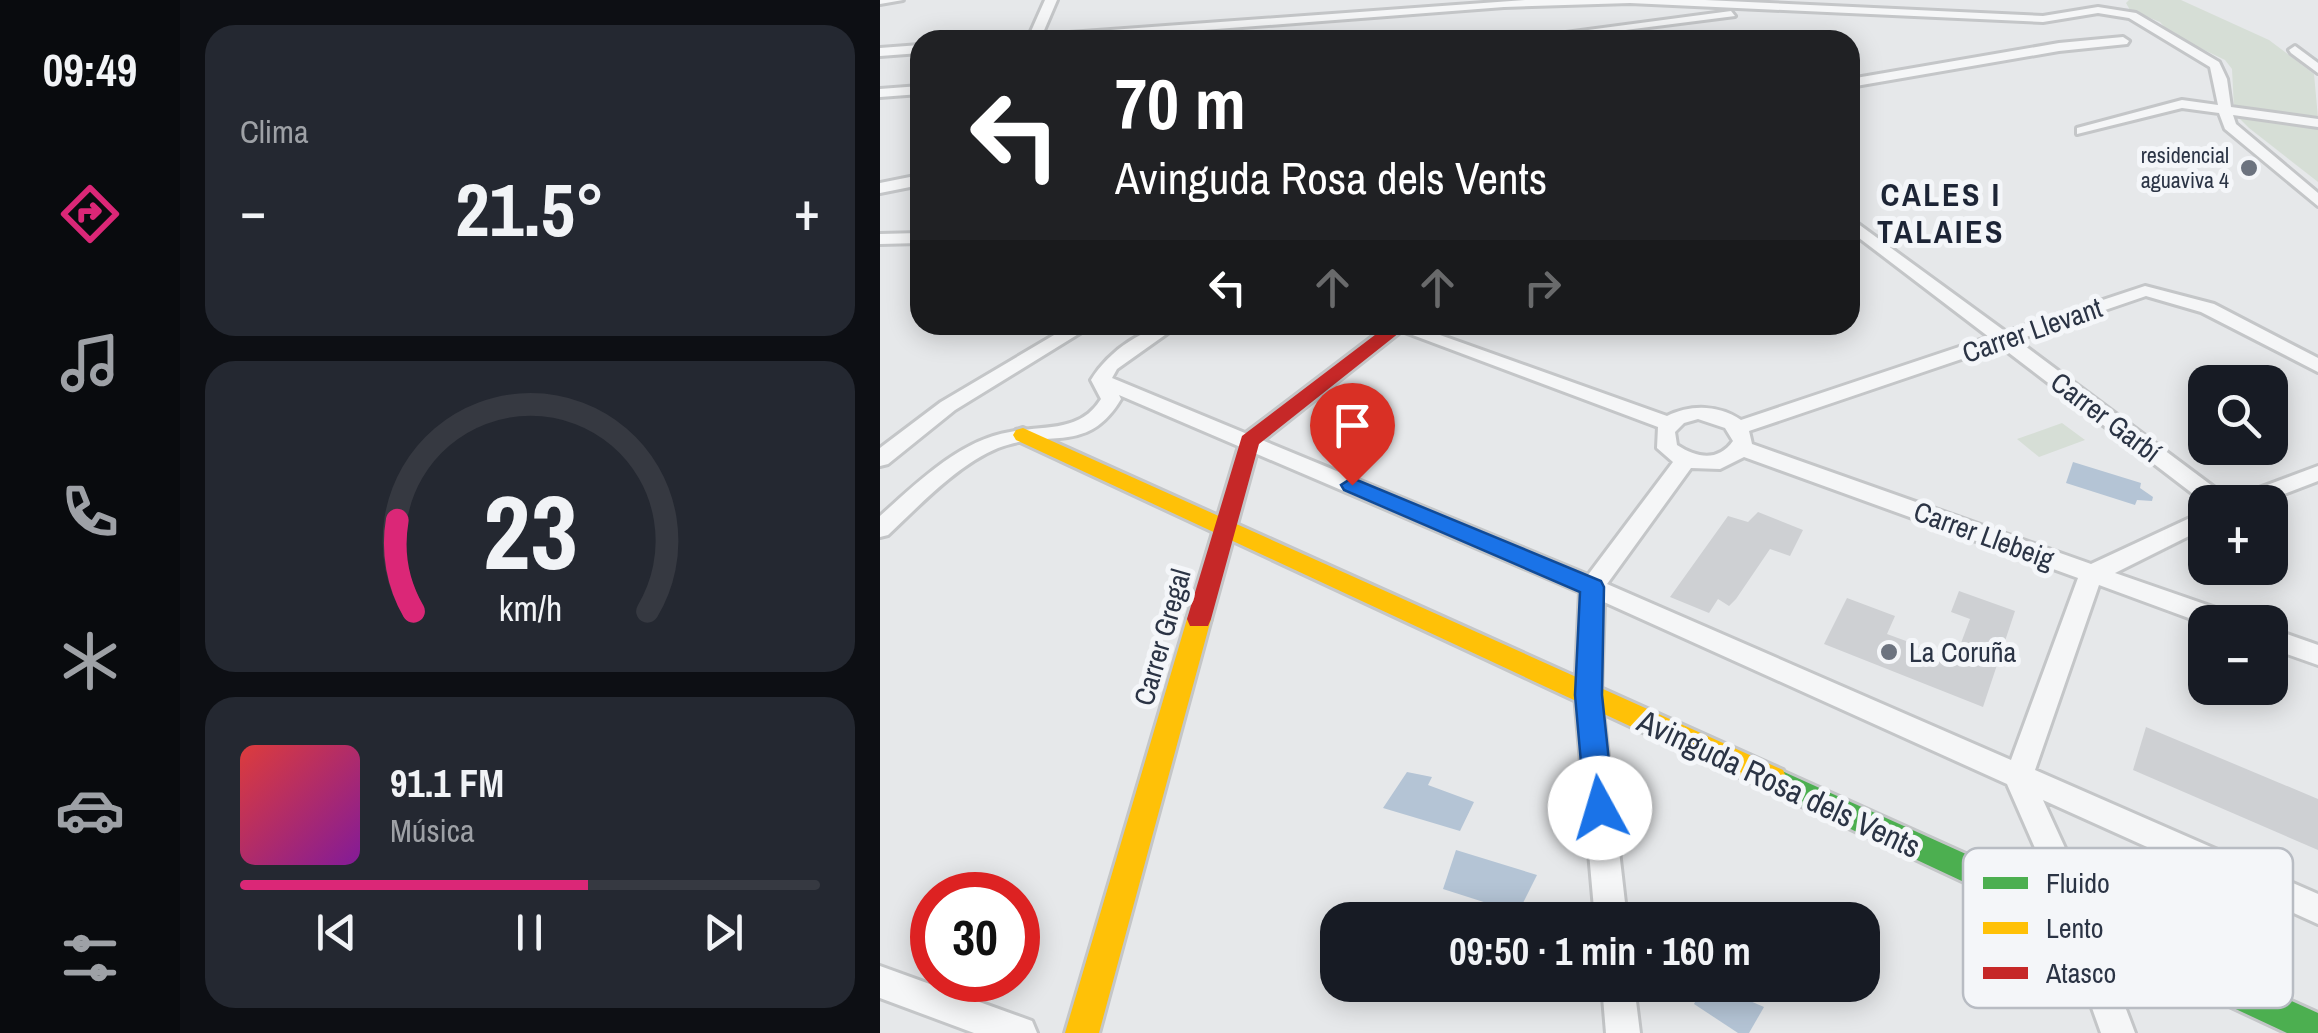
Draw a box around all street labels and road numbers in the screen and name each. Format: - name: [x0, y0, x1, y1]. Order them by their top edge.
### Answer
- street label: Carrer Llevant: [1957, 288, 2107, 372]
- street label: Carrer Garbí: [2043, 363, 2169, 471]
- street label: Carrer Llebeig: [1909, 492, 2060, 578]
- street label: Carrer Gregal: [1124, 564, 1200, 710]
- street label: Avinguda Rosa dels Vents: [1630, 699, 1928, 868]

